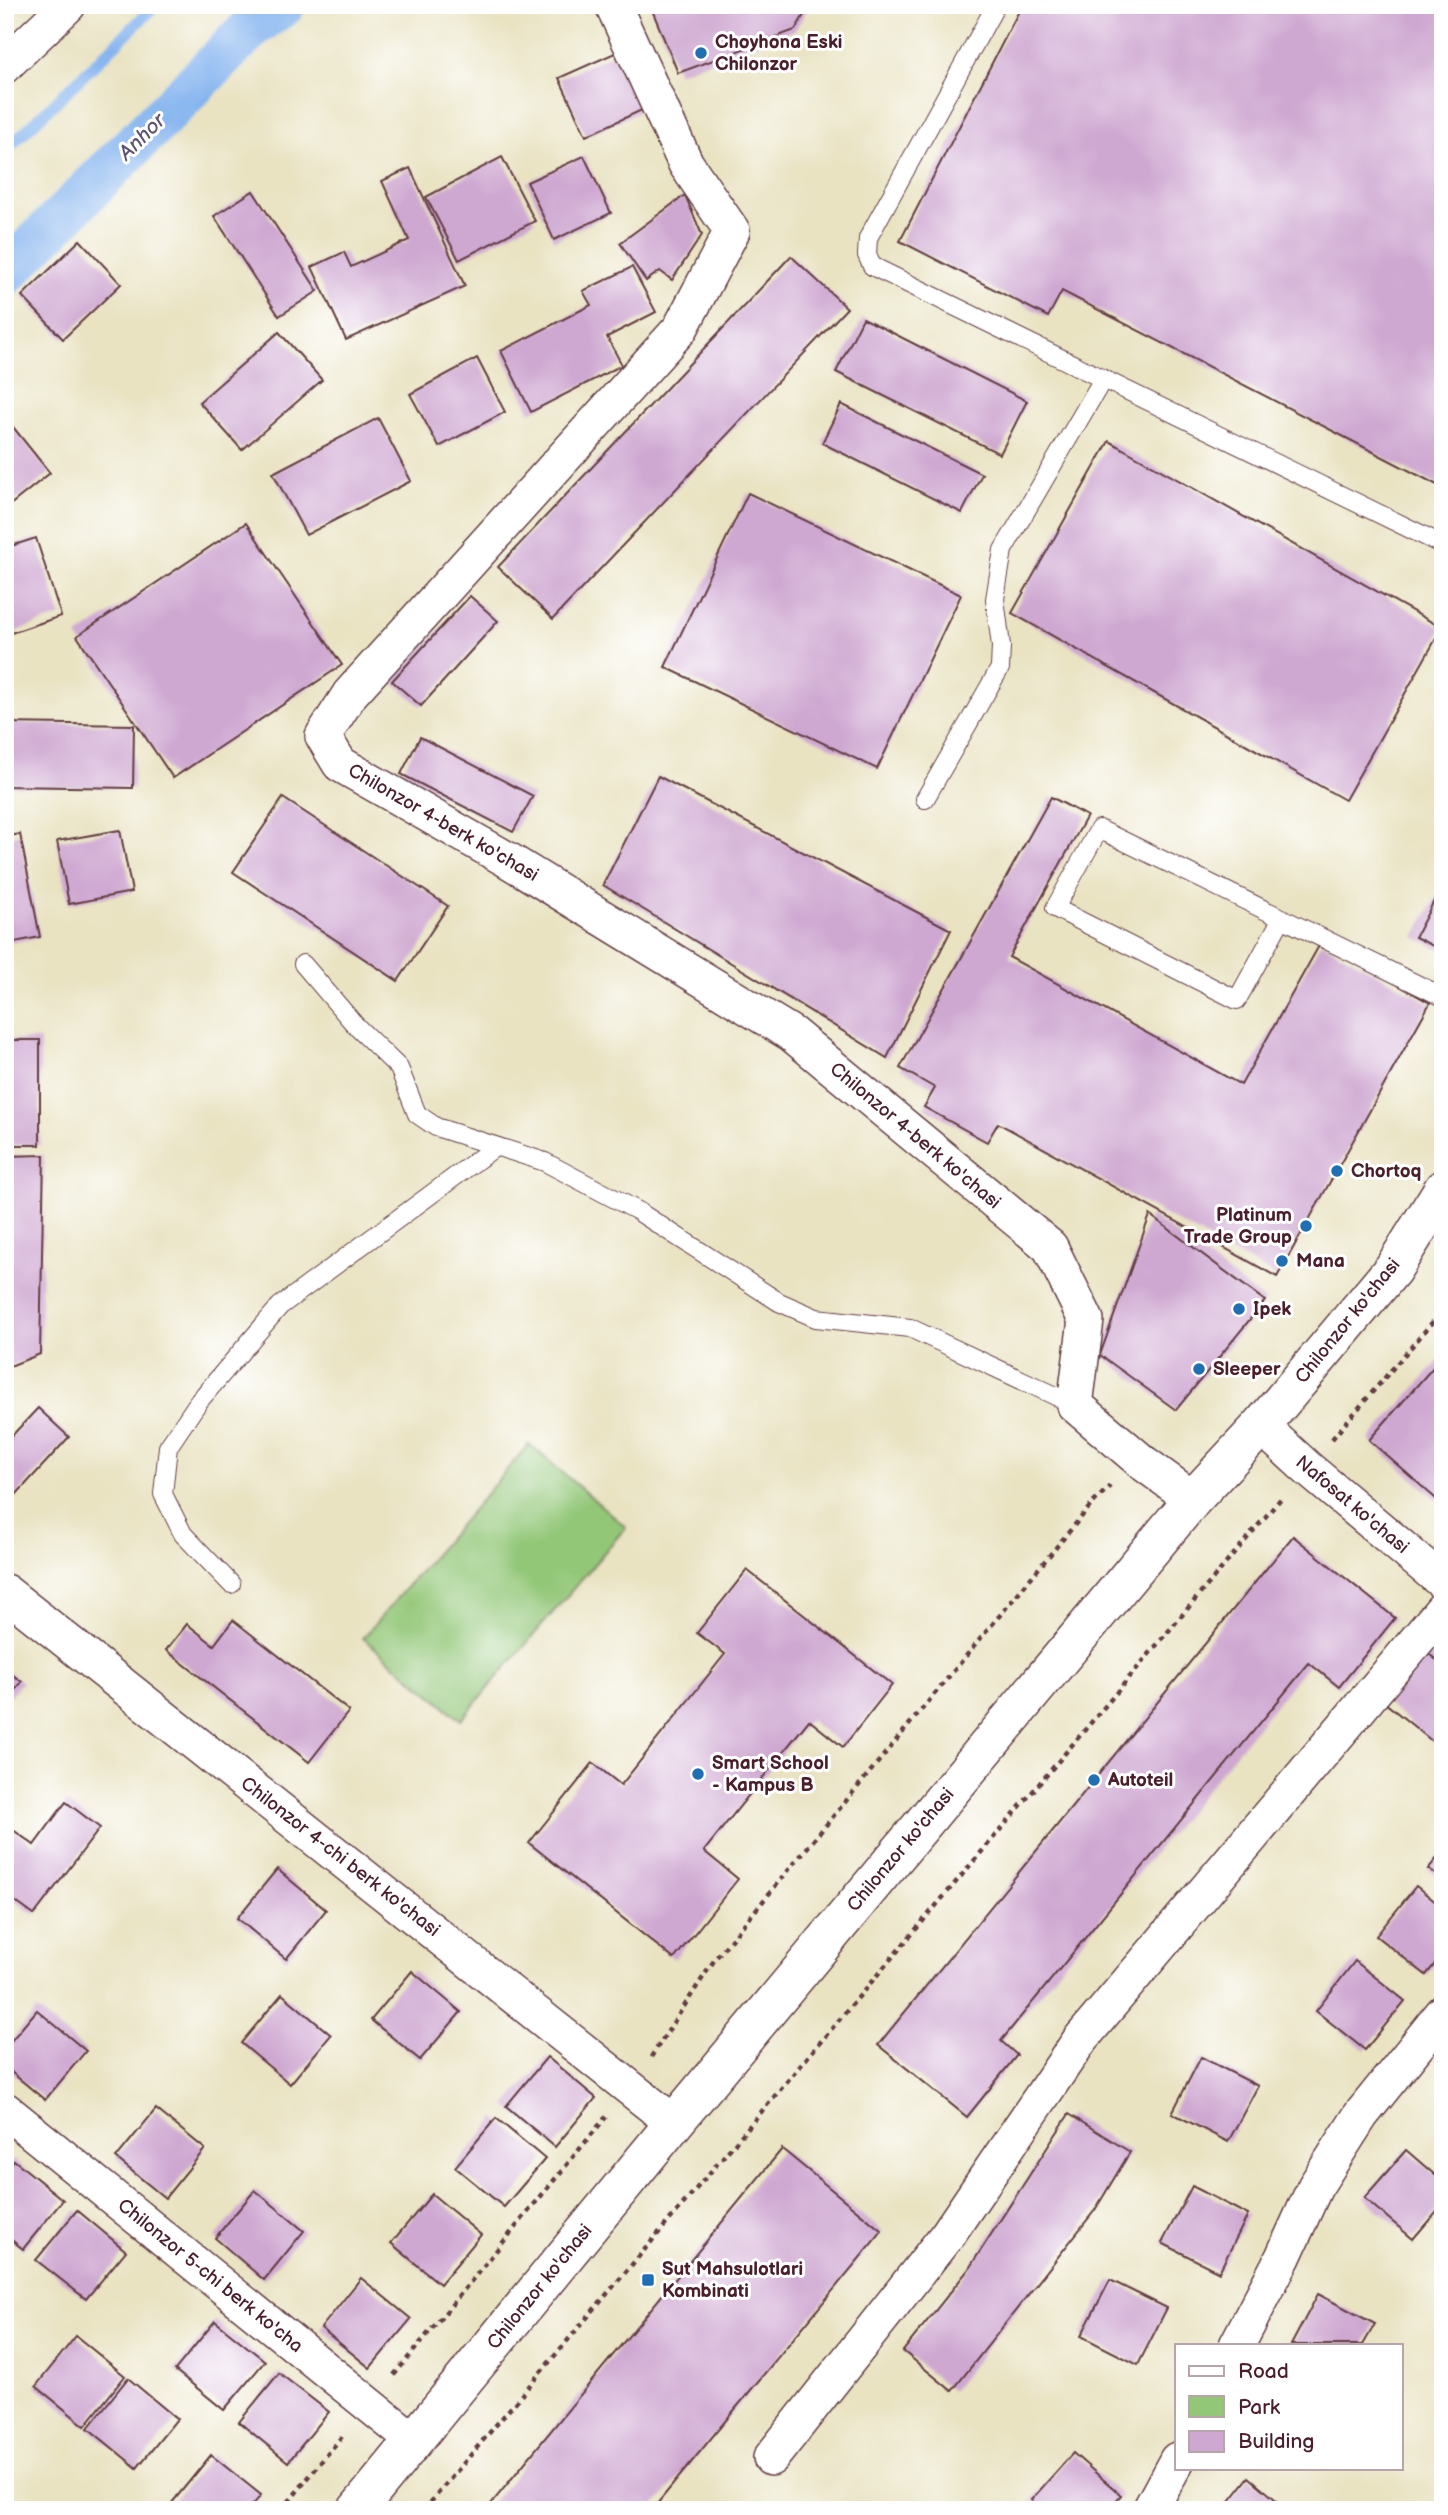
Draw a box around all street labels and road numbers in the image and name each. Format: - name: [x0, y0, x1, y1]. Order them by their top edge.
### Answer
- street label: Chilonzor 4-berk ko'chasi: [344, 759, 542, 887]
- street label: Chilonzor 4-berk ko'chasi: [825, 1058, 1005, 1214]
- street label: Chilonzor ko'chasi: [1290, 1254, 1406, 1388]
- street label: Nafosat ko'chasi: [1291, 1451, 1413, 1559]
- street label: Chilonzor 4-chi berk ko'chasi: [236, 1772, 444, 1942]
- street label: Chilonzor ko'chasi: [843, 1783, 959, 1917]
- street label: Chilonzor 5-chi berk ko'cha: [113, 2194, 307, 2358]
- street label: Chilonzor ko'chasi: [482, 2220, 598, 2354]

